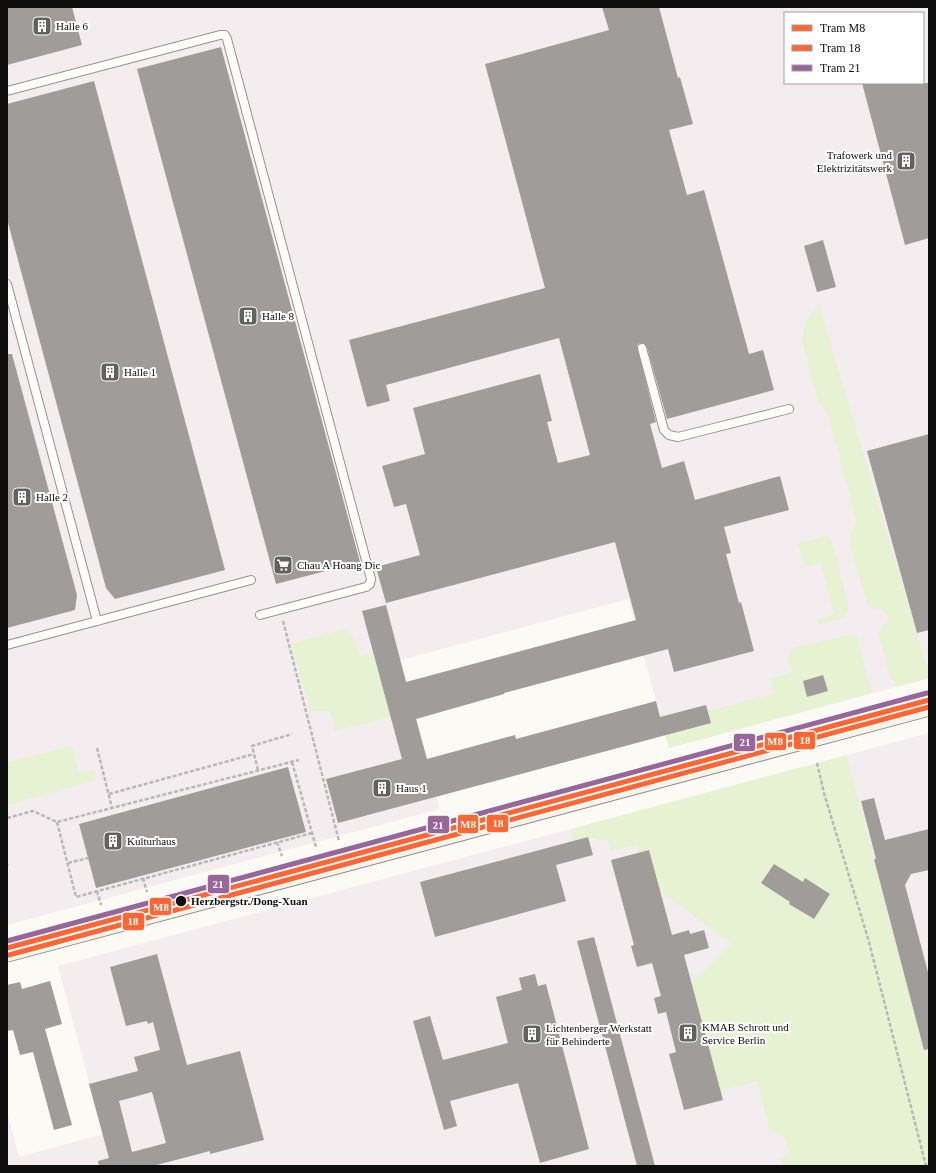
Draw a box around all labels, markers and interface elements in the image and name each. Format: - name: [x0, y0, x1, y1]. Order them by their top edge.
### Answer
- legend: [784, 12, 924, 84]
- building icon: Halle 6: [31, 15, 53, 37]
- place label: Halle 6: [56, 20, 89, 32]
- text: Tram M8: [820, 21, 865, 35]
- text: Tram 18: [820, 41, 861, 55]
- text: Tram 21: [820, 61, 861, 75]
- place label: Trafowerk und Elektrizitätswerk: [817, 149, 892, 174]
- building icon: Trafowerk und Elektrizitätswerk: [895, 150, 917, 172]
- building icon: Halle 8: [237, 305, 259, 327]
- place label: Halle 8: [262, 310, 295, 322]
- building icon: Halle 1: [99, 361, 121, 383]
- place label: Halle 1: [124, 366, 156, 378]
- building icon: Halle 2: [11, 486, 33, 508]
- place label: Halle 2: [36, 491, 68, 503]
- supermarket icon: Chau A Hoang Dic: [272, 554, 294, 576]
- place label: Chau A Hoang Dic: [297, 559, 381, 571]
- line badge: 18: [793, 731, 816, 750]
- line badge: M8: [764, 732, 787, 751]
- line badge: 21: [733, 733, 756, 752]
- text: 18: [800, 734, 811, 746]
- text: M8: [767, 735, 783, 747]
- text: 21: [740, 736, 751, 748]
- building icon: Haus 1: [371, 777, 393, 799]
- place label: Haus 1: [396, 782, 427, 794]
- line badge: M8: [457, 814, 479, 834]
- line badge: 18: [486, 814, 509, 833]
- line badge: 21: [427, 815, 450, 834]
- text: 18: [493, 817, 504, 829]
- text: M8: [460, 818, 476, 830]
- text: 21: [433, 819, 444, 831]
- building icon: Kulturhaus: [102, 830, 124, 852]
- place label: Kulturhaus: [127, 835, 176, 847]
- line badge: 21: [207, 874, 230, 894]
- text: 21: [213, 878, 224, 890]
- marker: Herzbergstr./Dong-Xuan: [174, 894, 188, 908]
- place label: Herzbergstr./Dong-Xuan: [191, 895, 308, 907]
- line badge: M8: [149, 897, 172, 916]
- text: M8: [153, 901, 169, 913]
- line badge: 18: [122, 912, 145, 931]
- text: 18: [128, 915, 139, 927]
- place label: KMAB Schrott und Service Berlin: [702, 1021, 789, 1046]
- place label: Lichtenberger Werkstatt für Behinderte: [546, 1022, 652, 1047]
- building icon: KMAB Schrott und Service Berlin: [677, 1022, 699, 1044]
- building icon: Lichtenberger Werkstatt für Behinderte: [521, 1023, 543, 1045]

